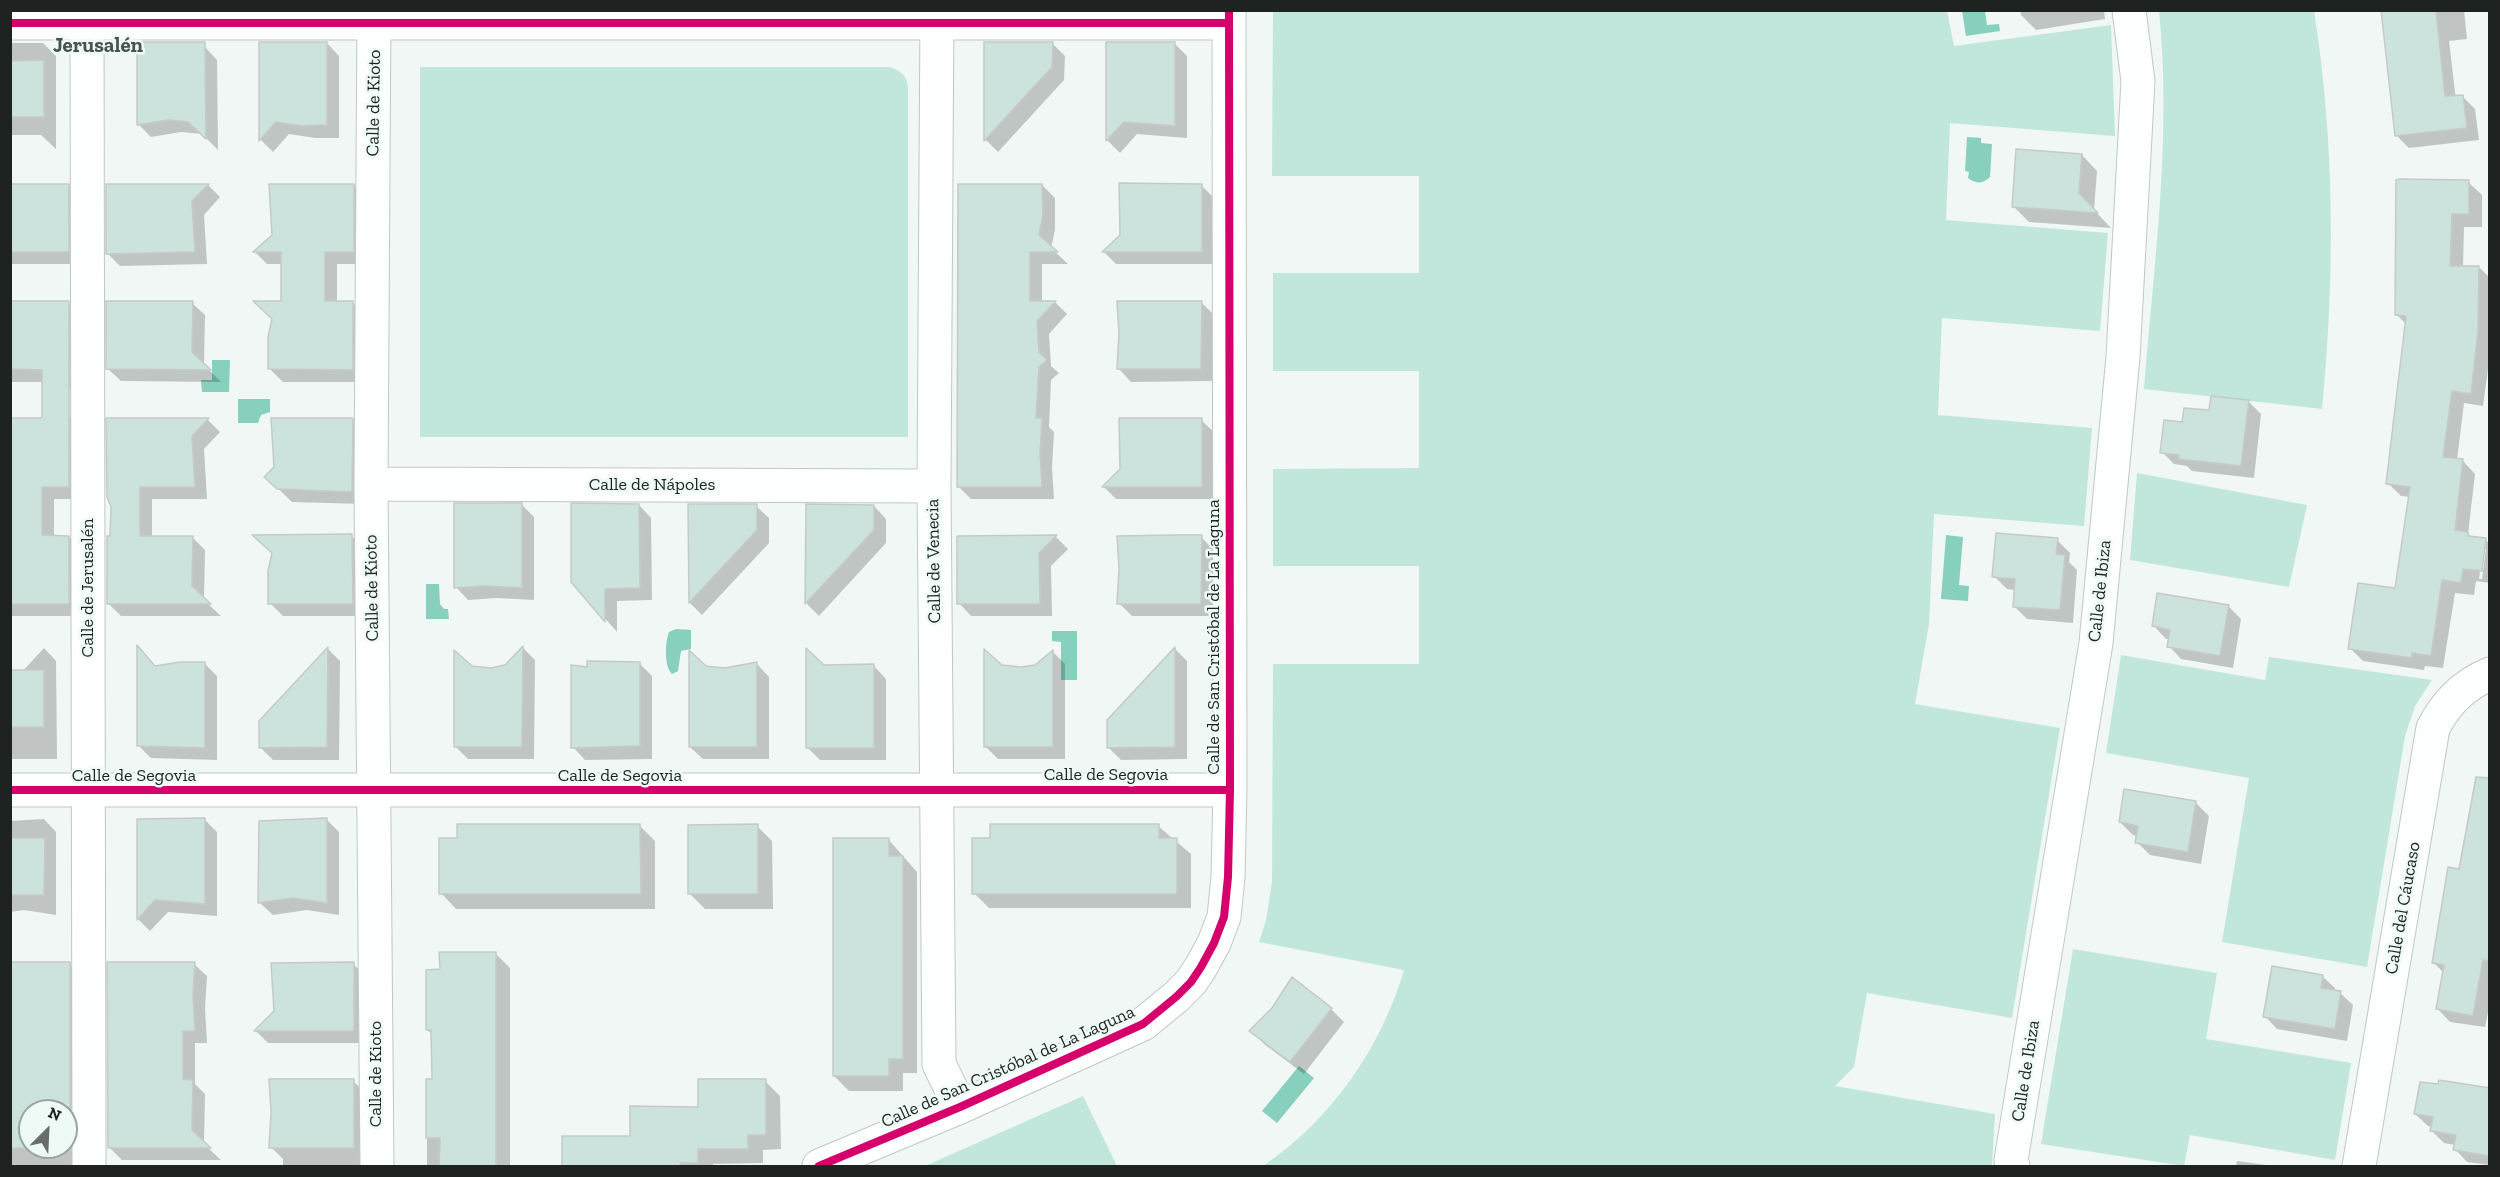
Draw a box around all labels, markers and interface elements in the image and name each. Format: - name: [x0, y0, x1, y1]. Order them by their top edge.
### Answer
- district label: Jerusalén: [53, 33, 143, 59]
- street label: Calle de Kioto: [362, 50, 386, 156]
- street label: Calle de Nápoles: [589, 474, 715, 496]
- street label: Calle de Venecia: [922, 499, 946, 623]
- street label: Calle de San Cristóbal de La Laguna: [1203, 499, 1225, 775]
- street label: Calle de Jerusalén: [77, 519, 99, 657]
- street label: Calle de Kioto: [360, 535, 384, 641]
- street label: Calle de Ibiza: [2084, 539, 2116, 643]
- street label: Calle de Segovia: [1044, 764, 1168, 786]
- street label: Calle de Segovia: [72, 765, 196, 787]
- street label: Calle de Segovia: [558, 765, 682, 787]
- street label: Calle del Cáucaso: [2381, 840, 2425, 976]
- street label: Calle de San Cristóbal de La Laguna: [878, 1001, 1138, 1133]
- street label: Calle de Ibiza: [2007, 1019, 2045, 1123]
- street label: Calle de Kioto: [365, 1021, 387, 1127]
- north arrow: [18, 1099, 78, 1159]
- text: N: [45, 1103, 64, 1125]

